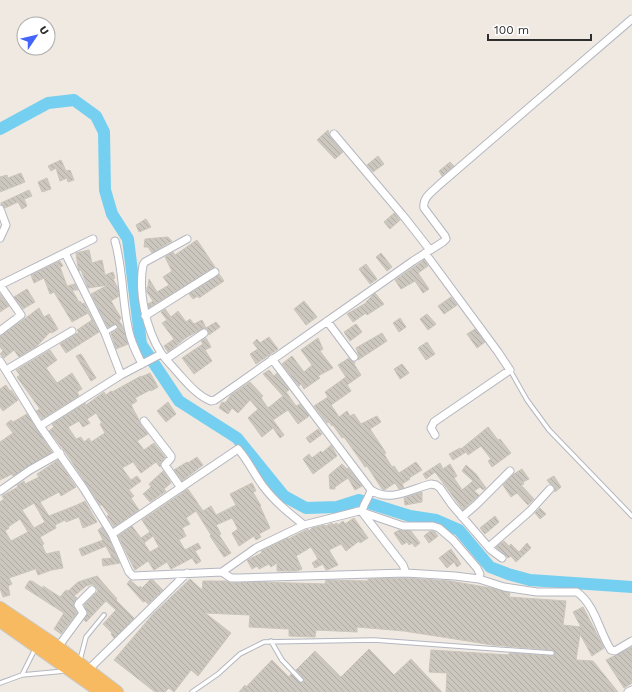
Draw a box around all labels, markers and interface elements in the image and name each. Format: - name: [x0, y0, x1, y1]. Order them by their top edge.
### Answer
- north arrow: [16, 16, 56, 56]
- scale bar: [488, 16, 591, 42]
- text: 100 m: [494, 23, 529, 37]
- text: U: [36, 24, 51, 38]

